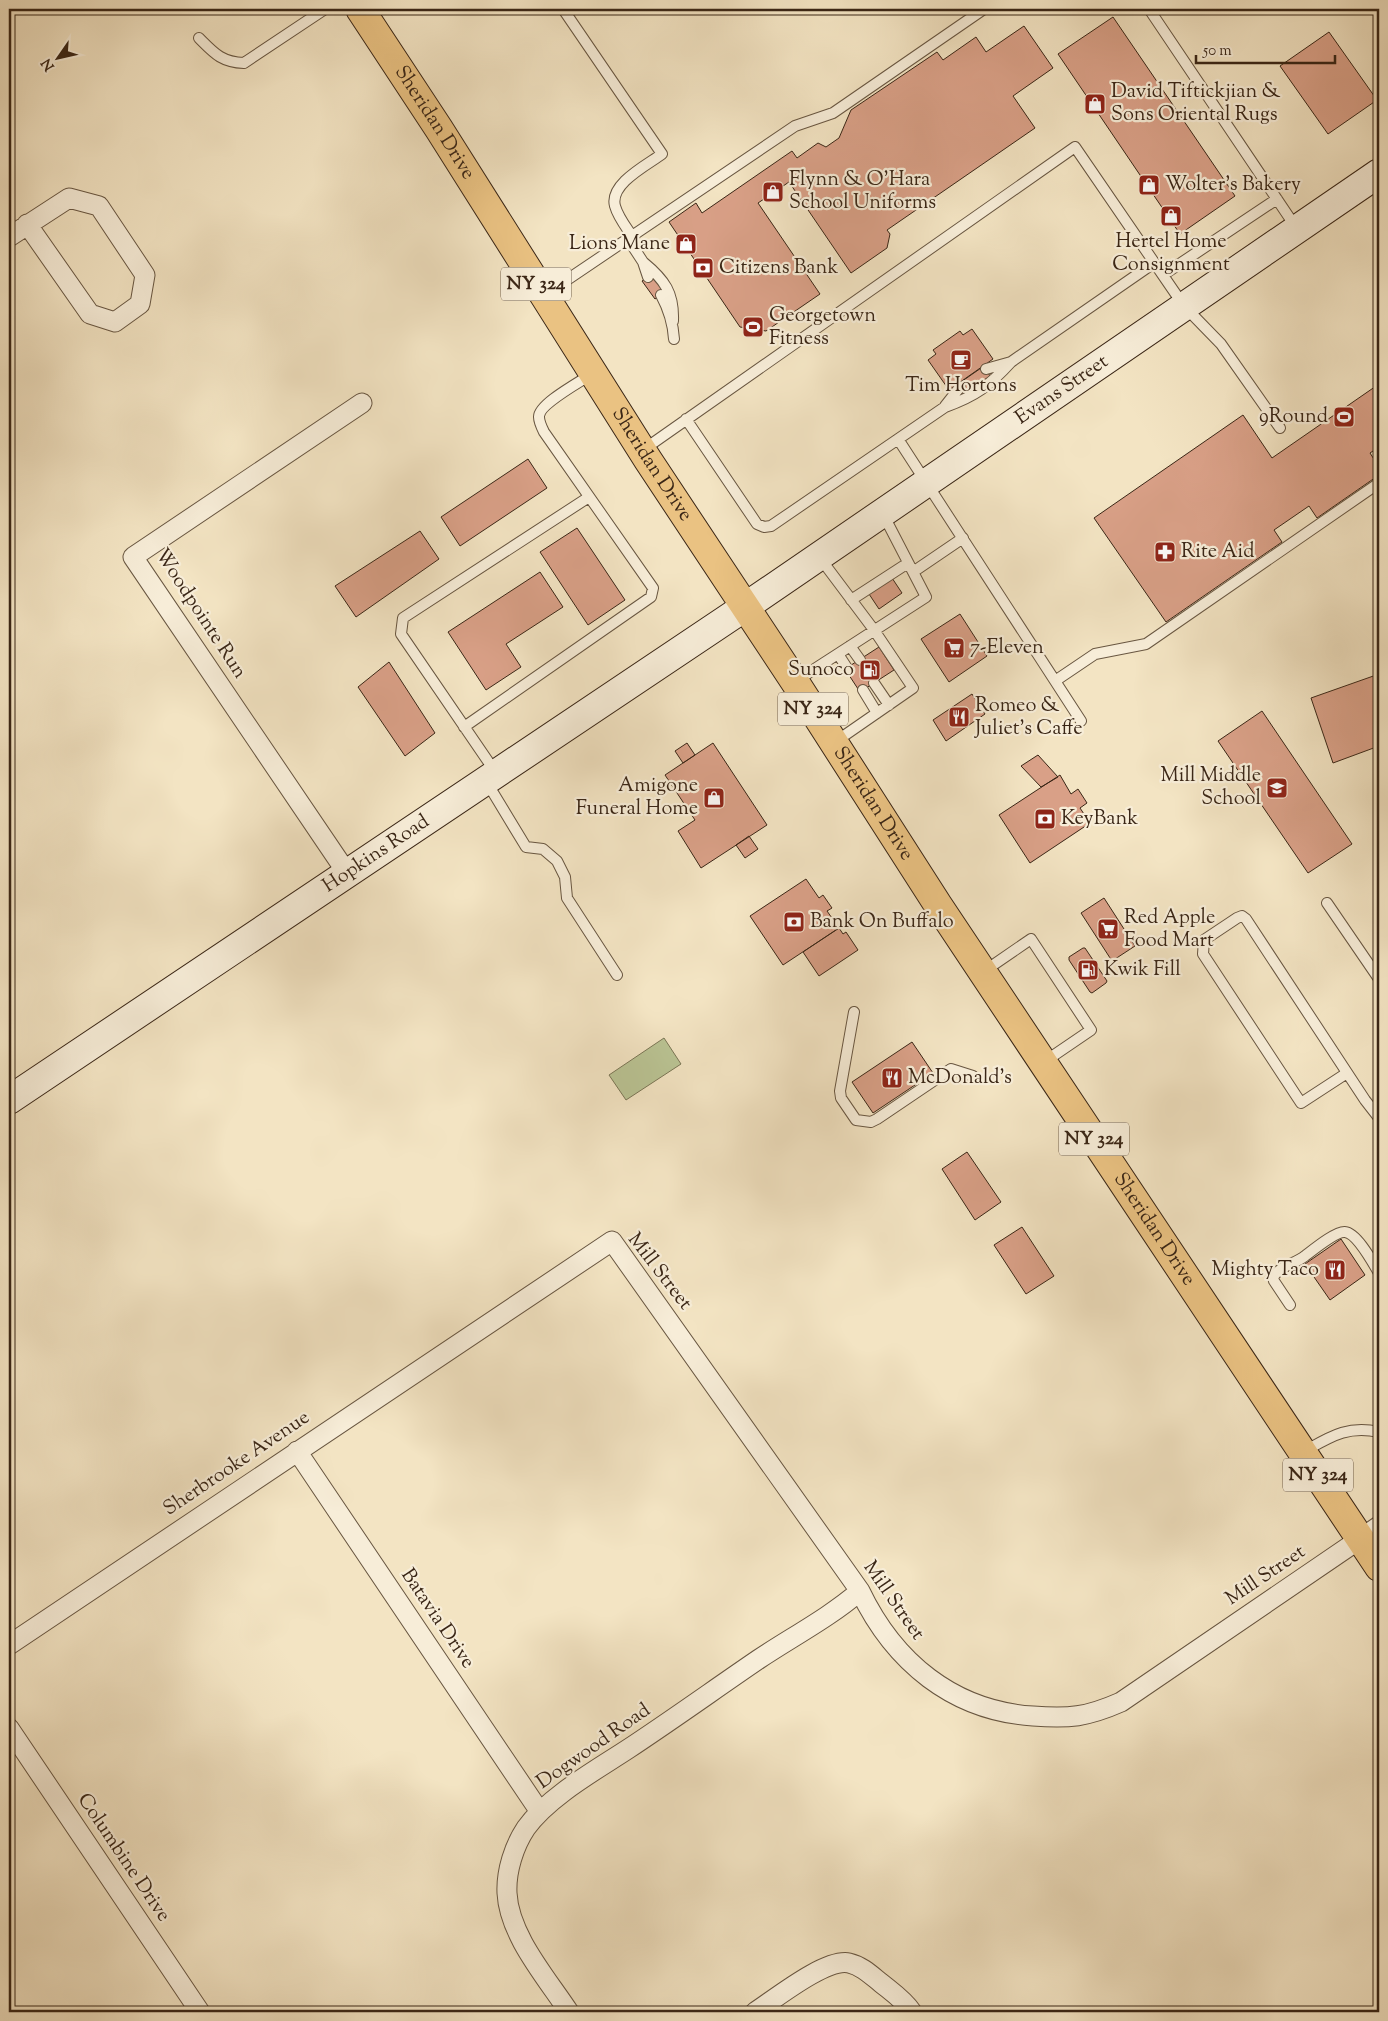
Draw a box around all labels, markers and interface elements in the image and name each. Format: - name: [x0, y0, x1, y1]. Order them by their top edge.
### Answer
- north arrow: [32, 32, 82, 82]
- scale bar: [1196, 32, 1334, 64]
- text: 50 m: [1202, 41, 1232, 62]
- text: N: [37, 54, 60, 74]
- street label: Sheridan Drive: [387, 60, 482, 186]
- place label: David Tiftickjian & Sons Oriental Rugs: [1111, 78, 1281, 130]
- shop icon: David Tiftickjian & Sons Oriental Rugs: [1083, 92, 1107, 116]
- place label: Flynn & O'Hara School Uniforms: [789, 166, 936, 218]
- place label: Wolter's Bakery: [1165, 171, 1301, 200]
- shop icon: Wolter's Bakery: [1137, 173, 1161, 197]
- shop icon: Flynn & O'Hara School Uniforms: [761, 180, 785, 204]
- shop icon: Hertel Home Consignment: [1159, 204, 1183, 228]
- place label: Hertel Home Consignment: [1112, 228, 1230, 280]
- place label: Lions Mane: [569, 230, 670, 259]
- shop icon: Lions Mane: [674, 232, 698, 256]
- place label: Citizens Bank: [719, 254, 838, 283]
- bank icon: Citizens Bank: [691, 256, 715, 280]
- road number: NY 324: [501, 268, 571, 300]
- place label: Georgetown Fitness: [769, 302, 876, 354]
- sports icon: Georgetown Fitness: [741, 315, 765, 339]
- cafe icon: Tim Hortons: [949, 348, 973, 372]
- street label: Evans Street: [1009, 348, 1115, 432]
- place label: Tim Hortons: [905, 372, 1017, 401]
- street label: Sheridan Drive: [604, 402, 699, 527]
- place label: 9Round: [1259, 403, 1328, 432]
- sports icon: 9Round: [1332, 405, 1356, 429]
- place label: Rite Aid: [1181, 538, 1254, 567]
- pharmacy icon: Rite Aid: [1153, 540, 1177, 564]
- street label: Woodpointe Run: [147, 543, 253, 685]
- place label: 7-Eleven: [970, 634, 1044, 663]
- supermarket icon: 7-Eleven: [942, 636, 966, 660]
- place label: Sunoco: [788, 656, 854, 685]
- fuel station icon: Sunoco: [858, 658, 882, 682]
- road number: NY 324: [778, 692, 848, 726]
- place label: Romeo & Juliet's Caffe: [974, 692, 1082, 744]
- restaurant icon: Romeo & Juliet's Caffe: [947, 705, 971, 729]
- street label: Sheridan Drive: [826, 741, 921, 867]
- place label: Mill Middle School: [1160, 762, 1261, 814]
- place label: Amigone Funeral Home: [576, 772, 698, 824]
- school or university icon: Mill Middle School: [1265, 776, 1289, 800]
- shop icon: Amigone Funeral Home: [702, 786, 726, 810]
- place label: KeyBank: [1061, 805, 1138, 834]
- bank icon: KeyBank: [1033, 807, 1057, 831]
- street label: Hopkins Road: [317, 808, 435, 900]
- place label: Red Apple Food Mart: [1124, 904, 1215, 956]
- place label: Bank On Buffalo: [810, 908, 954, 937]
- bank icon: Bank On Buffalo: [782, 910, 806, 934]
- supermarket icon: Red Apple Food Mart: [1096, 917, 1120, 941]
- place label: Kwik Fill: [1104, 956, 1181, 985]
- fuel station icon: Kwik Fill: [1076, 958, 1100, 982]
- place label: McDonald's: [908, 1064, 1012, 1093]
- restaurant icon: McDonald's: [880, 1066, 904, 1090]
- road number: NY 324: [1059, 1122, 1129, 1156]
- street label: Sheridan Drive: [1106, 1167, 1202, 1292]
- street label: Mill Street: [620, 1227, 699, 1317]
- place label: Mighty Taco: [1211, 1256, 1319, 1285]
- restaurant icon: Mighty Taco: [1323, 1258, 1347, 1282]
- street label: Sherbrooke Avenue: [158, 1404, 316, 1524]
- road number: NY 324: [1283, 1458, 1353, 1492]
- street label: Mill Street: [1220, 1538, 1312, 1613]
- street label: Mill Street: [855, 1555, 931, 1647]
- street label: Batavia Drive: [393, 1563, 481, 1675]
- street label: Dogwood Road: [531, 1697, 657, 1797]
- street label: Columbine Drive: [69, 1788, 177, 1928]

